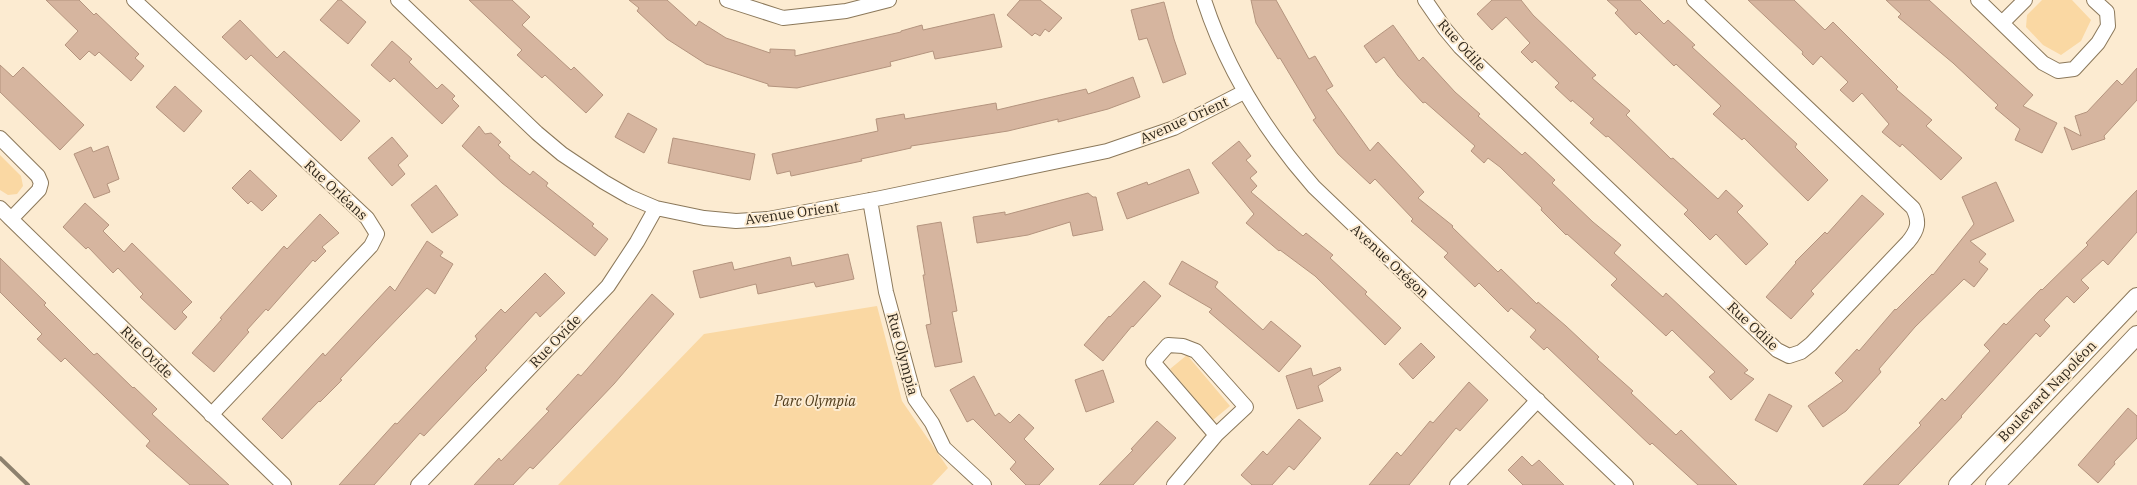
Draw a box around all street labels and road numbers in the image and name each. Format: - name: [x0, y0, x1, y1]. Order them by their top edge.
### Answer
- street label: Rue Odile: [1434, 15, 1490, 75]
- street label: Avenue Orient: [1137, 93, 1231, 147]
- street label: Rue Orléans: [301, 156, 372, 224]
- street label: Avenue Orient: [744, 198, 840, 228]
- street label: Avenue Orégon: [1347, 220, 1433, 302]
- street label: Rue Odile: [1724, 298, 1782, 354]
- street label: Rue Ovide: [525, 311, 585, 371]
- street label: Rue Olympia: [883, 311, 923, 397]
- street label: Rue Ovide: [117, 322, 177, 382]
- street label: Boulevard Napoléon: [1994, 336, 2100, 446]

